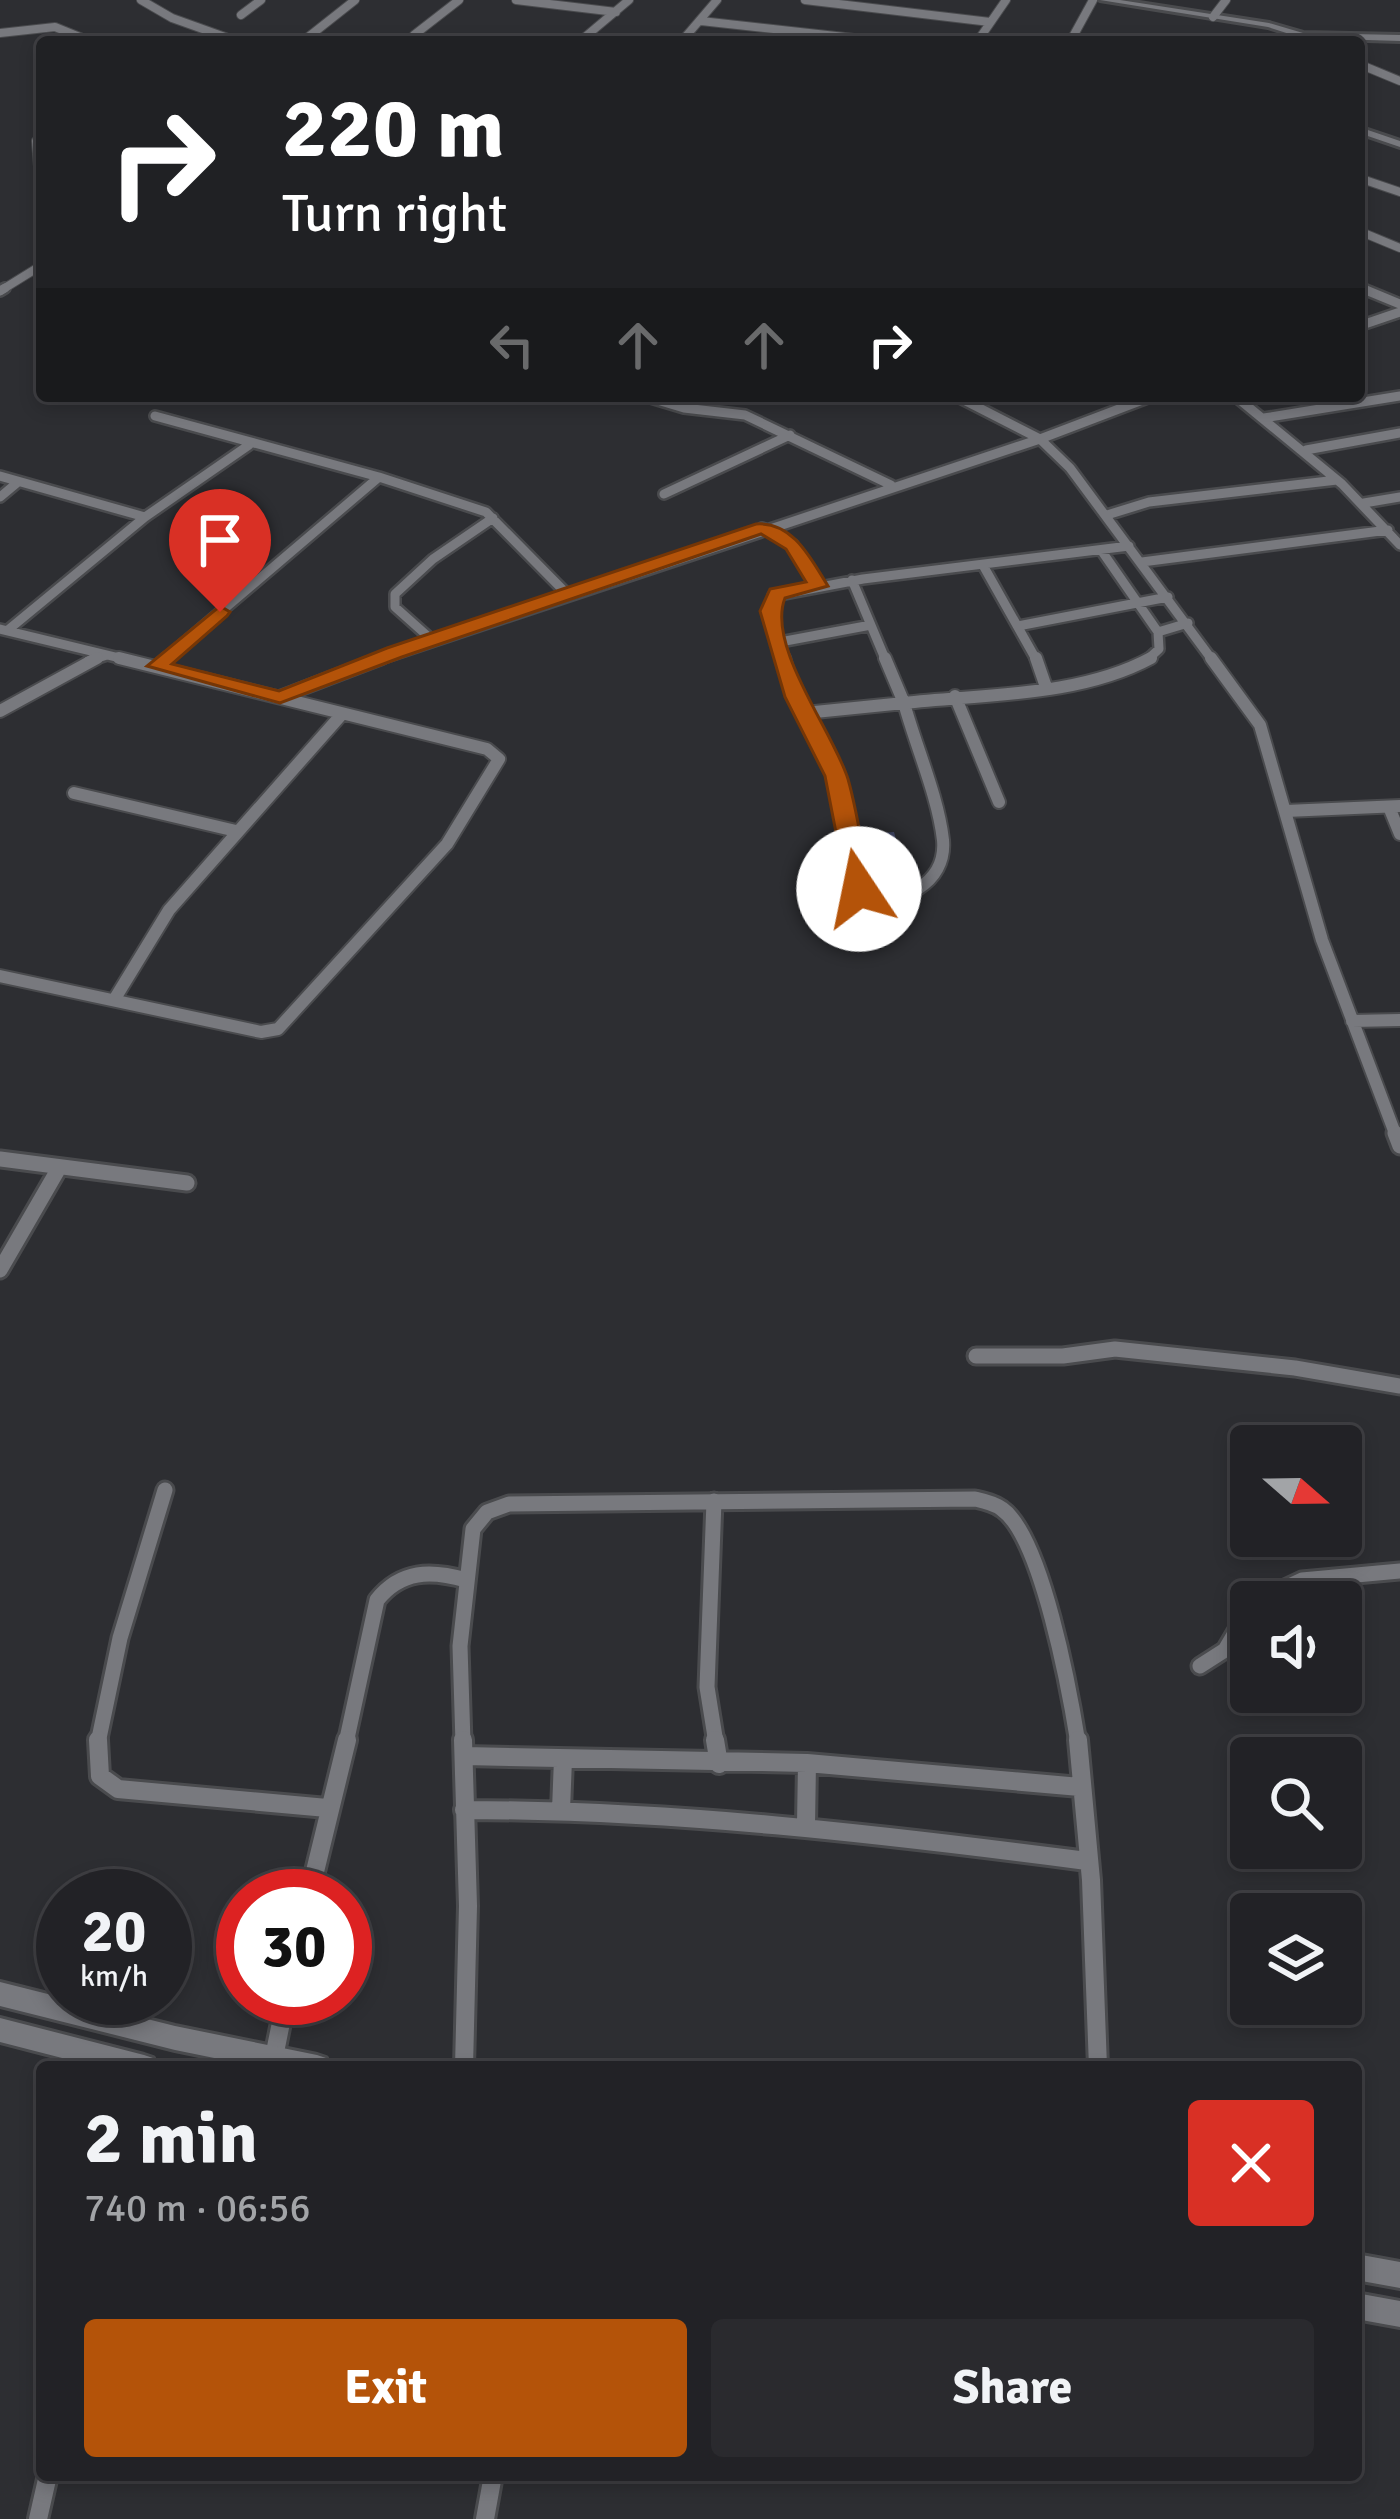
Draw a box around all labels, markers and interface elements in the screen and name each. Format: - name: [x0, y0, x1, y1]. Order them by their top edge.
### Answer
- text: 220 m: [282, 77, 504, 181]
- icon: right: [84, 84, 240, 240]
- text: Turn right: [282, 180, 507, 247]
- icon: left: [479, 312, 545, 378]
- icon: ahead: [605, 312, 671, 378]
- icon: ahead: [731, 312, 797, 378]
- icon: right: [857, 312, 923, 378]
- pin: [169, 489, 271, 612]
- icon: arrive: [187, 507, 253, 573]
- position arrow: [796, 826, 922, 952]
- north arrow: [1230, 1425, 1362, 1557]
- map controls: [1230, 1425, 1362, 2025]
- button: sound: [1230, 1581, 1362, 1713]
- button: search: [1230, 1737, 1362, 1869]
- speed limit sign: 30: [216, 1869, 372, 2025]
- button: layers: [1230, 1893, 1362, 2025]
- text: 20: [82, 1895, 146, 1969]
- text: km/h: [80, 1958, 148, 1995]
- text: 2 min: [84, 2094, 258, 2183]
- button: close: [1188, 2100, 1314, 2226]
- text: 740 m · 06:56: [84, 2184, 311, 2232]
- button: Exit: [84, 2319, 687, 2457]
- button: Share: [711, 2319, 1314, 2457]

